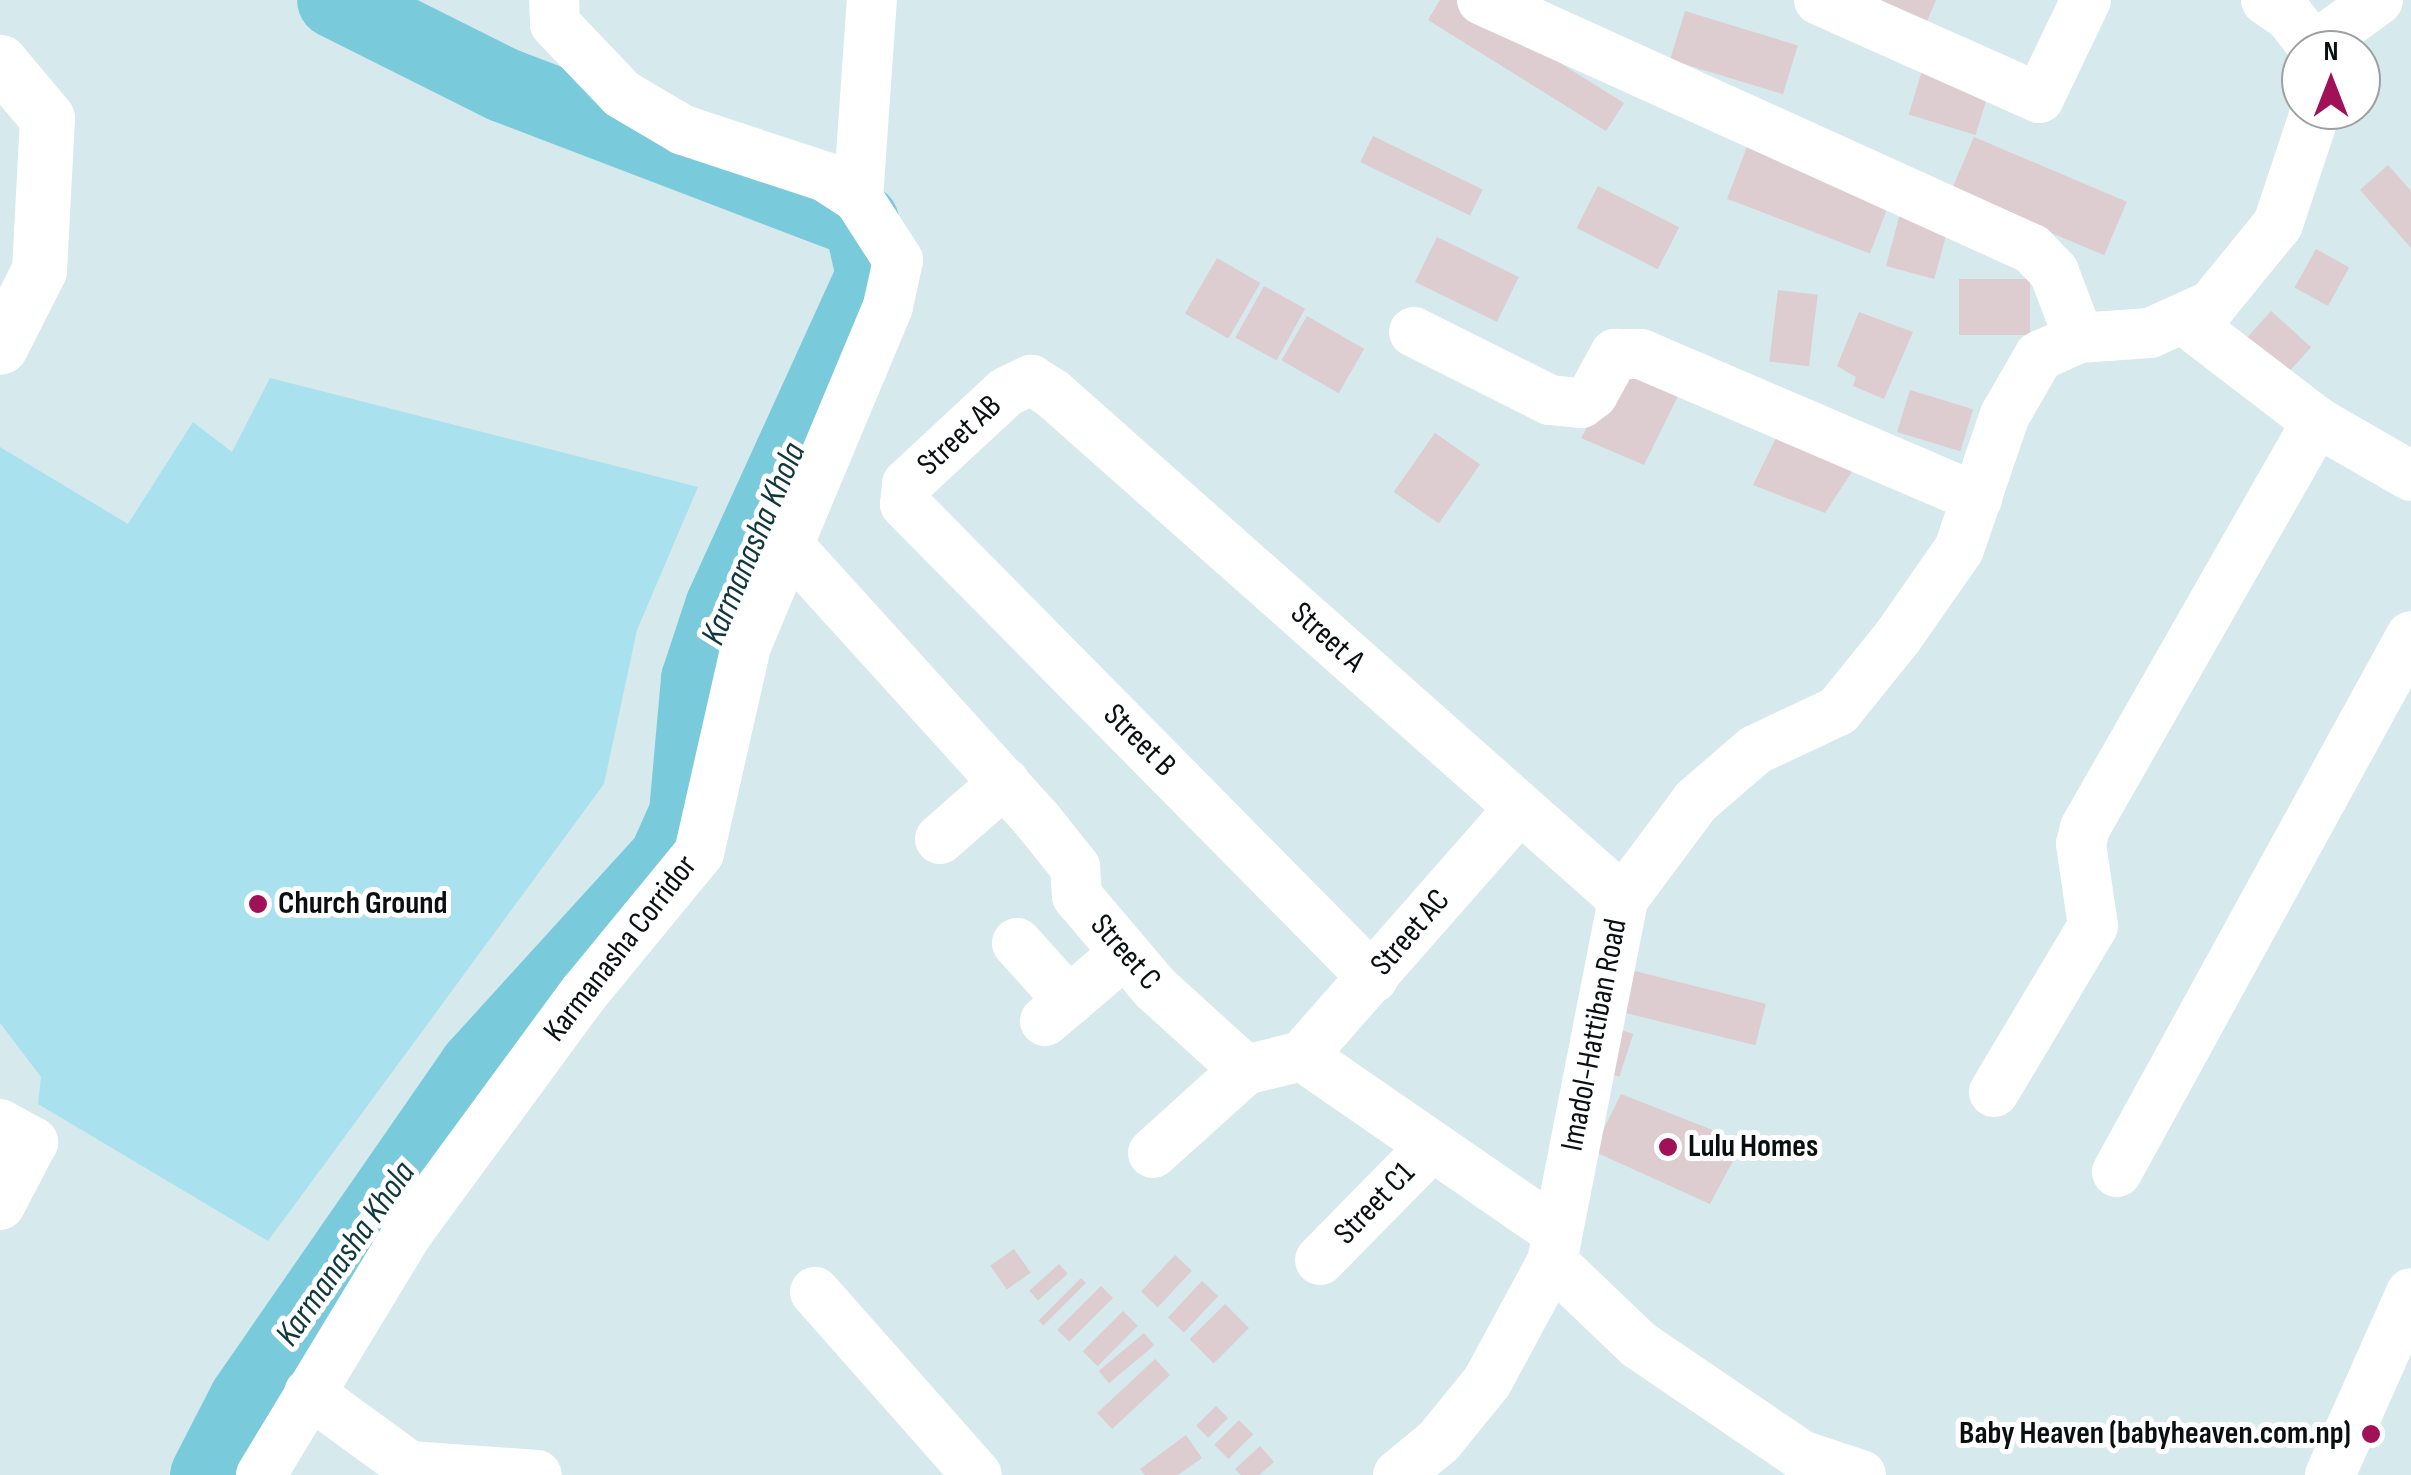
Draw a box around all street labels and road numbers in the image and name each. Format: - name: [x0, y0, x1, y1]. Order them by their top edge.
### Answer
- street label: Street AB: [910, 388, 1010, 484]
- street label: Street A: [1282, 595, 1372, 681]
- street label: Street B: [1095, 697, 1183, 785]
- street label: Karmanasha Corridor: [536, 848, 706, 1050]
- street label: Street AC: [1363, 882, 1459, 984]
- street label: Street C: [1082, 907, 1168, 999]
- street label: Imadol-Hattiban Road: [1554, 916, 1636, 1154]
- street label: Street C1: [1327, 1155, 1423, 1253]

